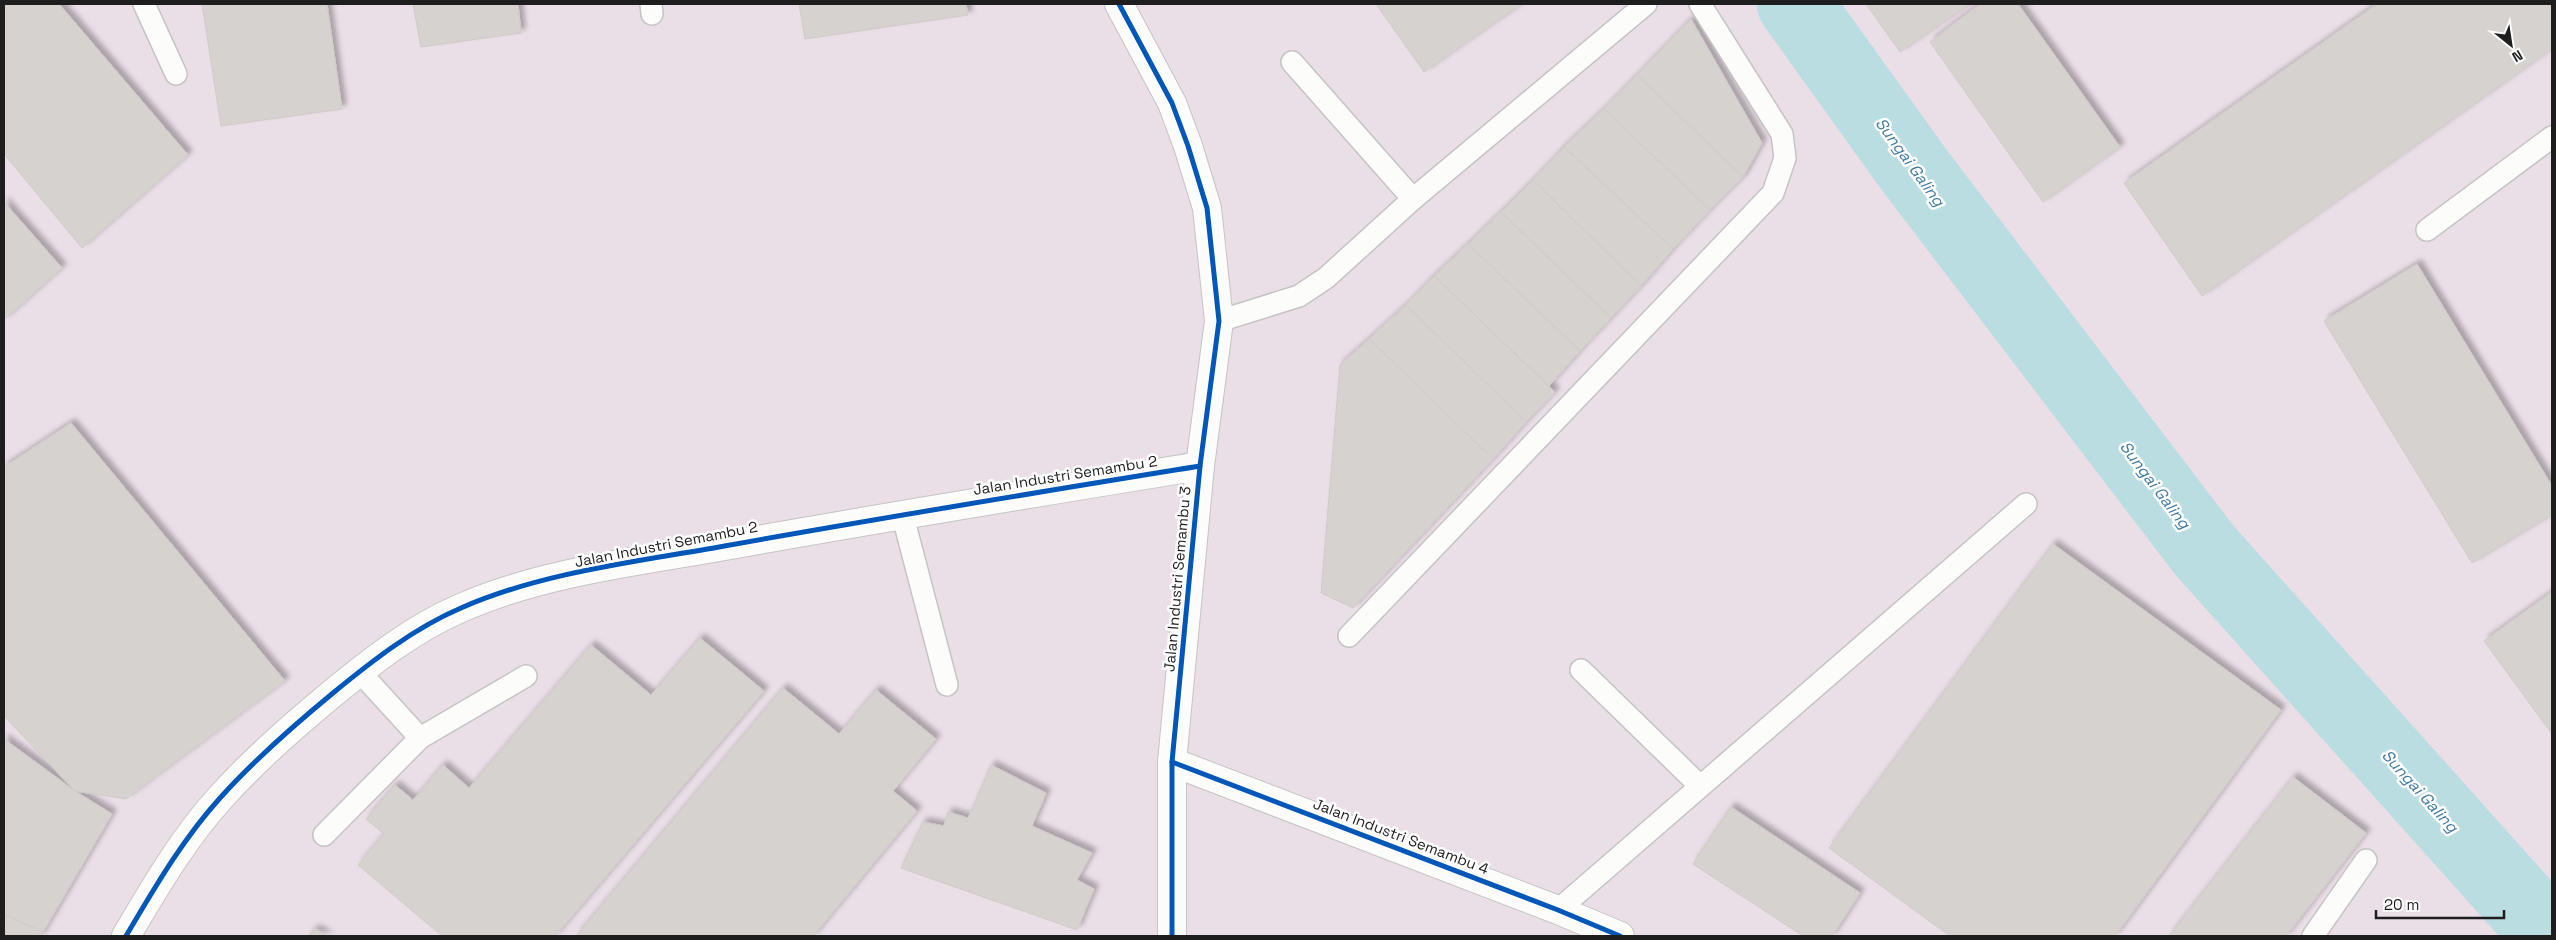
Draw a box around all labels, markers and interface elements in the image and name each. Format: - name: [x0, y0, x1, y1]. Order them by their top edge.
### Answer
- north arrow: [2486, 20, 2536, 70]
- text: N: [2509, 46, 2526, 66]
- water label: Sungai Galing: [1871, 114, 1950, 211]
- water label: Sungai Galing: [2115, 437, 2195, 534]
- street label: Jalan Industri Semambu 2: [972, 451, 1158, 499]
- street label: Jalan Industri Semambu 3: [1159, 485, 1195, 673]
- street label: Jalan Industri Semambu 2: [573, 517, 759, 571]
- water label: Sungai Galing: [2377, 745, 2463, 837]
- street label: Jalan Industri Semambu 4: [1311, 794, 1491, 878]
- scale bar: [2376, 888, 2504, 920]
- text: 20 m: [2384, 895, 2419, 914]

